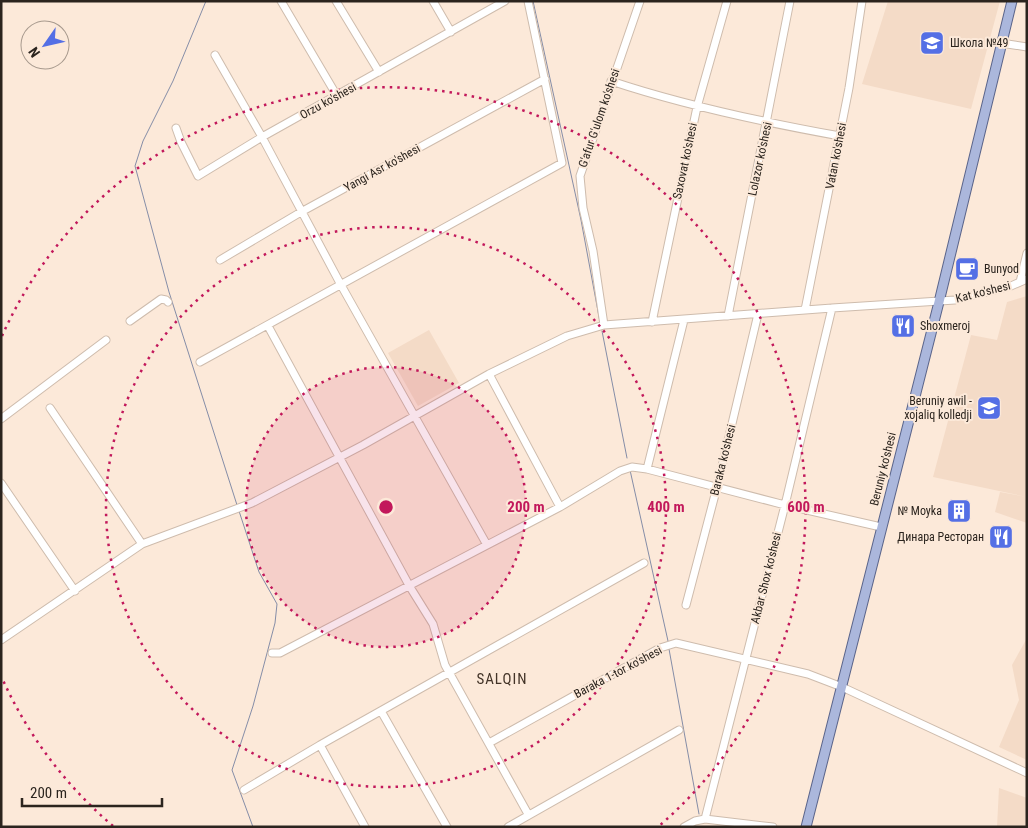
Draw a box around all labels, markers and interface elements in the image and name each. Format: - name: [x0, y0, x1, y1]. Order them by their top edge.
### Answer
- north arrow: [20, 20, 70, 70]
- school or university icon: Школа №49: [919, 30, 945, 56]
- place label: Школа №49: [950, 36, 1009, 50]
- text: N: [25, 44, 43, 60]
- street label: G'afur G'ulom ko'shesi: [576, 67, 622, 169]
- street label: Orzu ko'shesi: [297, 80, 359, 122]
- street label: Lolazor ko'shesi: [745, 121, 775, 197]
- street label: Saxovat ko'shesi: [670, 122, 700, 200]
- street label: Vatan ko'shesi: [823, 122, 849, 190]
- street label: Yangi Asr ko'shesi: [341, 141, 423, 195]
- cafe icon: Bunyod: [954, 256, 980, 282]
- place label: Bunyod: [984, 262, 1019, 276]
- street label: Kat ko'shesi: [954, 278, 1012, 306]
- restaurant icon: Shoxmeroj: [890, 313, 916, 339]
- place label: Shoxmeroj: [920, 319, 970, 333]
- place label: Beruniy awil - xojaliq kolledji: [904, 394, 972, 422]
- school or university icon: Beruniy awil - xojaliq kolledji: [976, 395, 1002, 421]
- street label: Baraka ko'shesi: [707, 423, 739, 497]
- street label: Beruniy ko'shesi: [867, 431, 899, 507]
- centre of rings: [377, 498, 395, 516]
- text: 200 m: [507, 498, 545, 516]
- text: 400 m: [647, 498, 685, 516]
- text: 600 m: [787, 498, 825, 516]
- building icon: № Moyka: [946, 498, 972, 524]
- place label: № Moyka: [897, 504, 942, 518]
- restaurant icon: Динара Ресторан: [988, 524, 1014, 550]
- place label: Динара Ресторан: [897, 530, 984, 544]
- street label: Akbar Shox ko'shesi: [748, 531, 784, 625]
- street label: Baraka 1-tor ko'shesi: [572, 643, 664, 701]
- district label: SALQIN: [476, 670, 528, 688]
- scale bar: [22, 776, 162, 808]
- text: 200 m: [30, 784, 67, 802]

